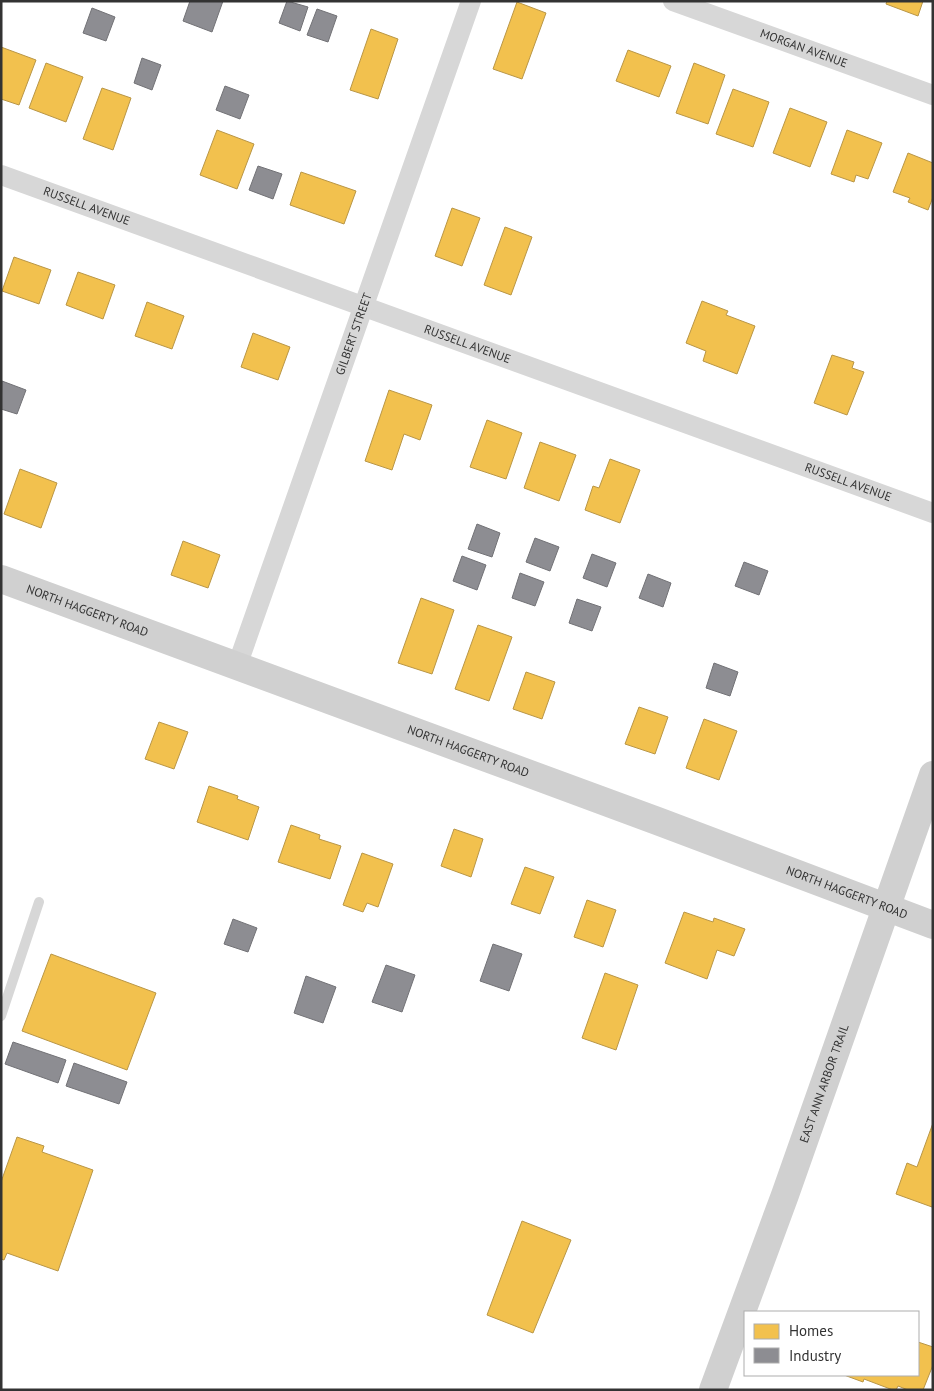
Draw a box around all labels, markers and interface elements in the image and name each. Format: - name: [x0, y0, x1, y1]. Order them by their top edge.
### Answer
- street label: MORGAN AVENUE: [758, 25, 850, 70]
- street label: RUSSELL AVENUE: [41, 183, 132, 228]
- street label: GILBERT STREET: [332, 290, 375, 377]
- street label: RUSSELL AVENUE: [422, 321, 513, 366]
- street label: RUSSELL AVENUE: [803, 459, 894, 504]
- street label: NORTH HAGGERTY ROAD: [25, 581, 151, 640]
- street label: NORTH HAGGERTY ROAD: [405, 722, 532, 780]
- street label: NORTH HAGGERTY ROAD: [784, 862, 910, 922]
- street label: EAST ANN ARBOR TRAIL: [796, 1022, 852, 1145]
- legend: [744, 1311, 919, 1376]
- text: Homes: [789, 1321, 833, 1340]
- text: Industry: [789, 1346, 841, 1365]

